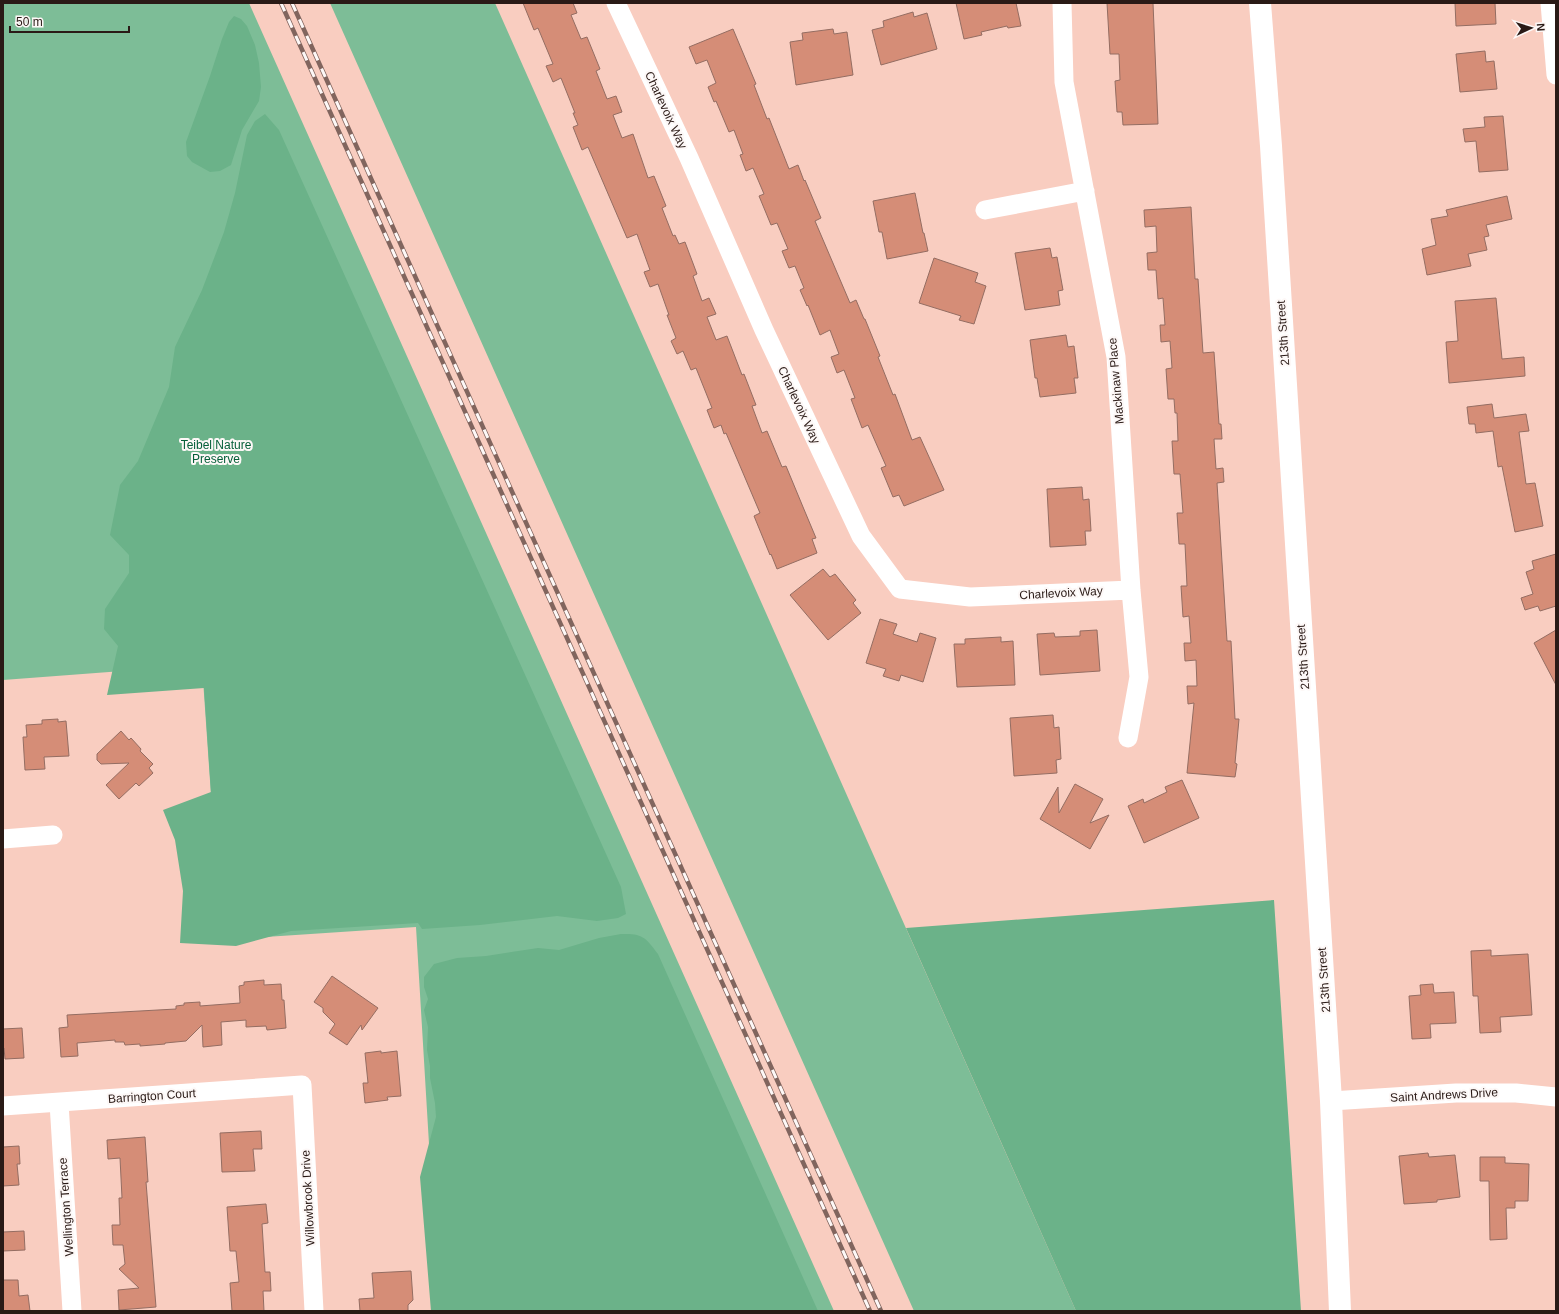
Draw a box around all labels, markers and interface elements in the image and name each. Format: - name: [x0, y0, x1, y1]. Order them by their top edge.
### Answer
- scale bar: [10, 8, 129, 34]
- north arrow: [1511, 8, 1551, 48]
- text: 50 m: [16, 15, 43, 29]
- text: N: [1535, 23, 1547, 32]
- street label: Charlevoix Way: [642, 69, 690, 151]
- street label: 213th Street: [1274, 299, 1292, 366]
- street label: Mackinaw Place: [1105, 337, 1127, 425]
- street label: Charlevoix Way: [775, 364, 823, 446]
- park label: Teibel Nature Preserve: [181, 438, 252, 466]
- street label: Charlevoix Way: [1019, 584, 1103, 602]
- street label: 213th Street: [1294, 623, 1312, 690]
- street label: 213th Street: [1315, 946, 1333, 1013]
- street label: Saint Andrews Drive: [1390, 1085, 1499, 1105]
- street label: Barrington Court: [108, 1086, 197, 1106]
- street label: Willowbrook Drive: [298, 1149, 318, 1246]
- street label: Wellington Terrace: [56, 1157, 76, 1257]

